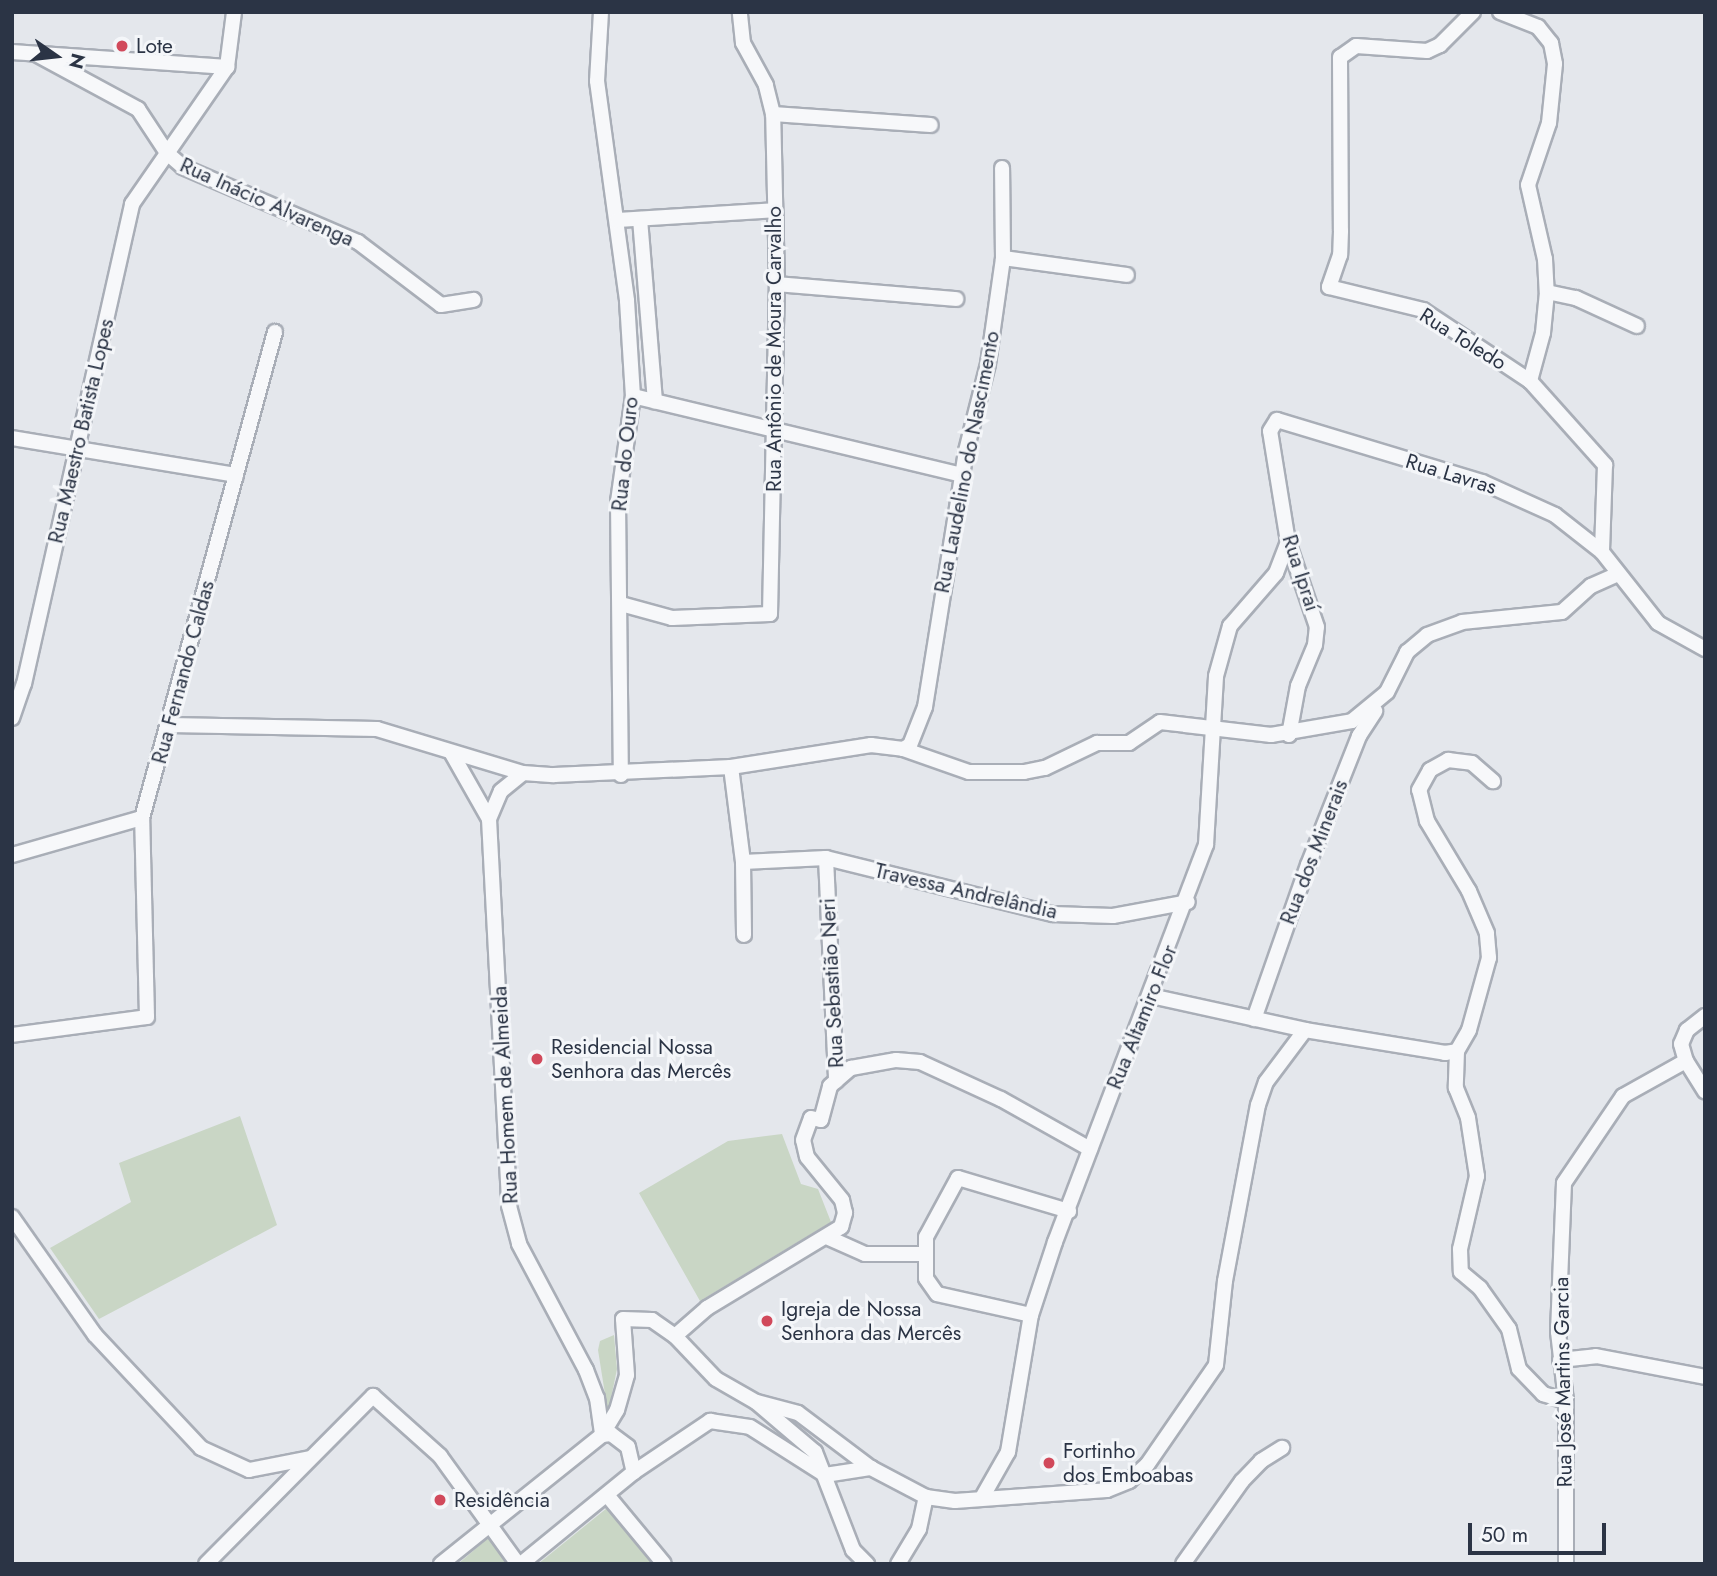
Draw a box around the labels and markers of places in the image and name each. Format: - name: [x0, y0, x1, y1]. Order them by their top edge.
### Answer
- place label: Lote: [136, 33, 173, 59]
- marker: Lote: [114, 38, 130, 54]
- place label: Residencial Nossa Senhora das Mercês: [551, 1034, 731, 1084]
- marker: Residencial Nossa Senhora das Mercês: [529, 1051, 545, 1067]
- place label: Igreja de Nossa Senhora das Mercês: [781, 1296, 961, 1346]
- marker: Igreja de Nossa Senhora das Mercês: [759, 1313, 775, 1329]
- place label: Fortinho dos Emboabas: [1063, 1438, 1193, 1488]
- marker: Fortinho dos Emboabas: [1041, 1455, 1057, 1471]
- place label: Residência: [454, 1487, 550, 1513]
- marker: Residência: [432, 1492, 448, 1508]

